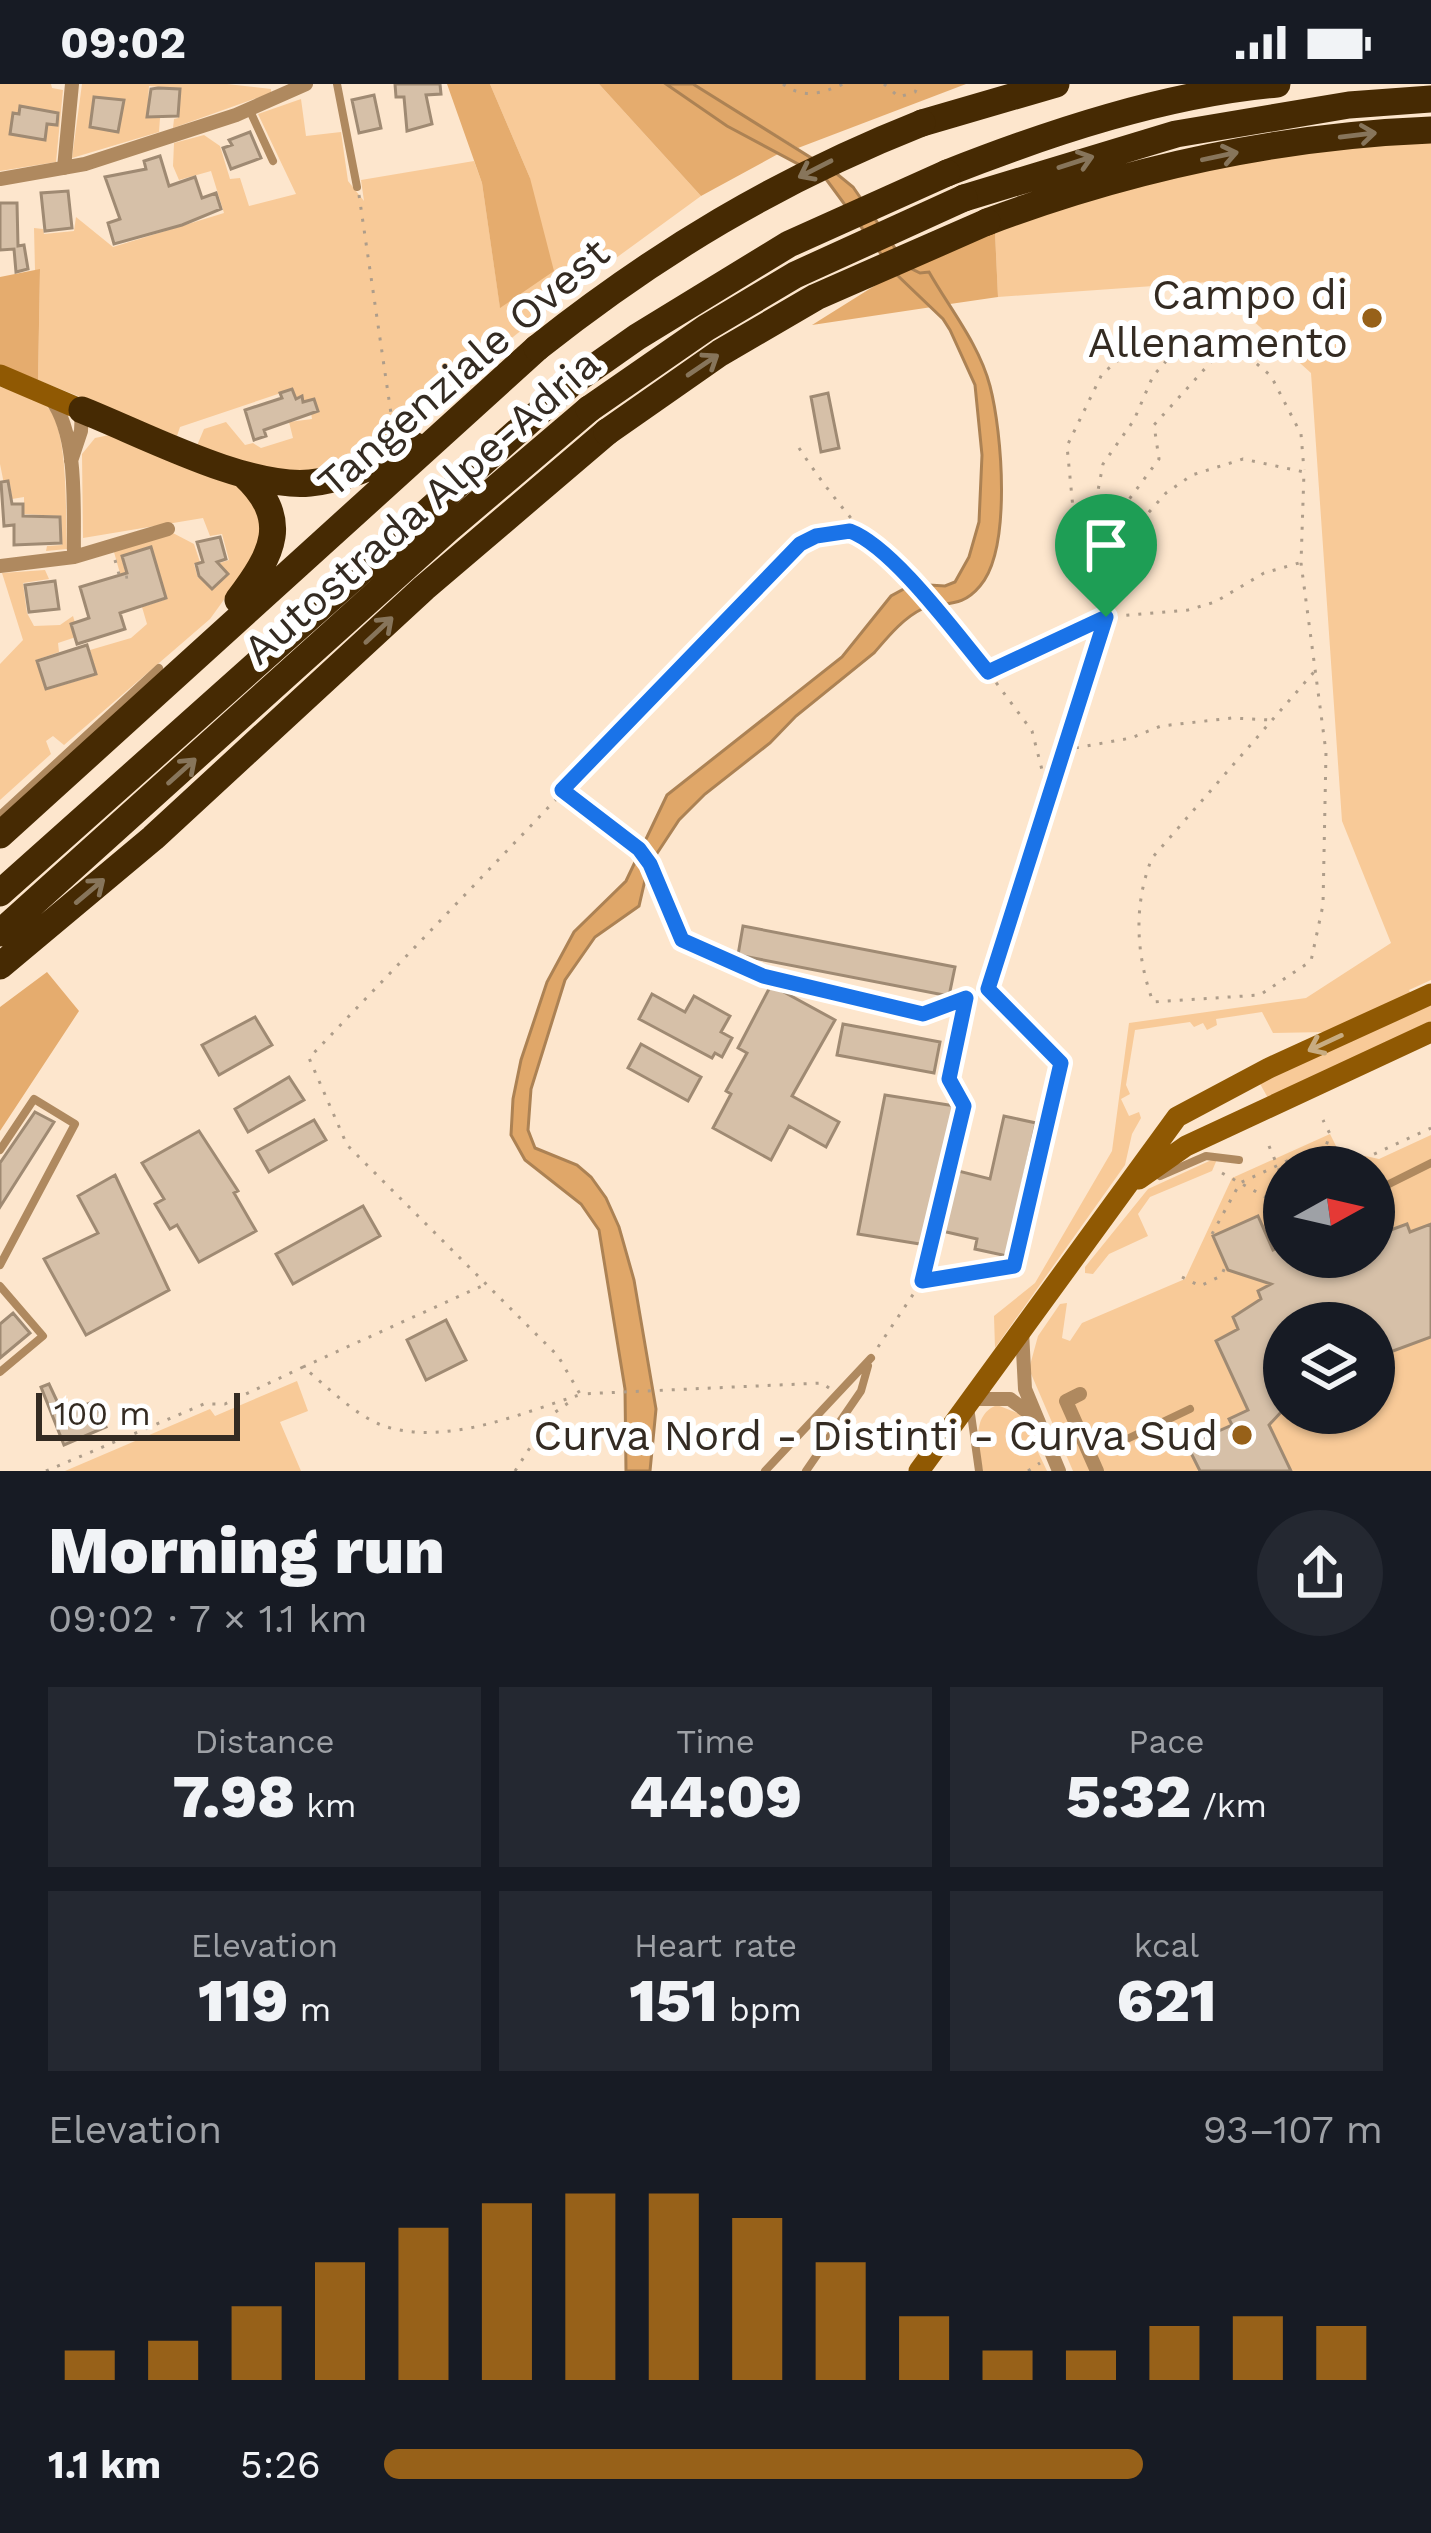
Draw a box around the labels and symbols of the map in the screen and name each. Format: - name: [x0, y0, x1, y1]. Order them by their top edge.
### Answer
- one-way arrow: [1338, 123, 1377, 145]
- one-way arrow: [1201, 143, 1239, 166]
- one-way arrow: [1056, 150, 1094, 172]
- one-way arrow: [798, 158, 833, 181]
- street label: Tangenziale Ovest: [308, 228, 619, 507]
- place label: Campo di Allenamento: [1088, 270, 1348, 367]
- marker: Campo di Allenamento: [1359, 305, 1385, 331]
- street label: Autostrada Alpe-Adria: [233, 339, 609, 674]
- one-way arrow: [685, 352, 719, 377]
- pin: [1055, 494, 1157, 617]
- one-way arrow: [363, 616, 393, 645]
- one-way arrow: [166, 758, 196, 786]
- one-way arrow: [74, 878, 105, 906]
- one-way arrow: [1308, 1033, 1344, 1055]
- north arrow: [1263, 1146, 1395, 1278]
- scale bar: [36, 1387, 240, 1440]
- place label: Curva Nord - Distinti - Curva Sud: [533, 1411, 1218, 1460]
- marker: Curva Nord - Distinti - Curva Sud: [1229, 1422, 1255, 1448]

